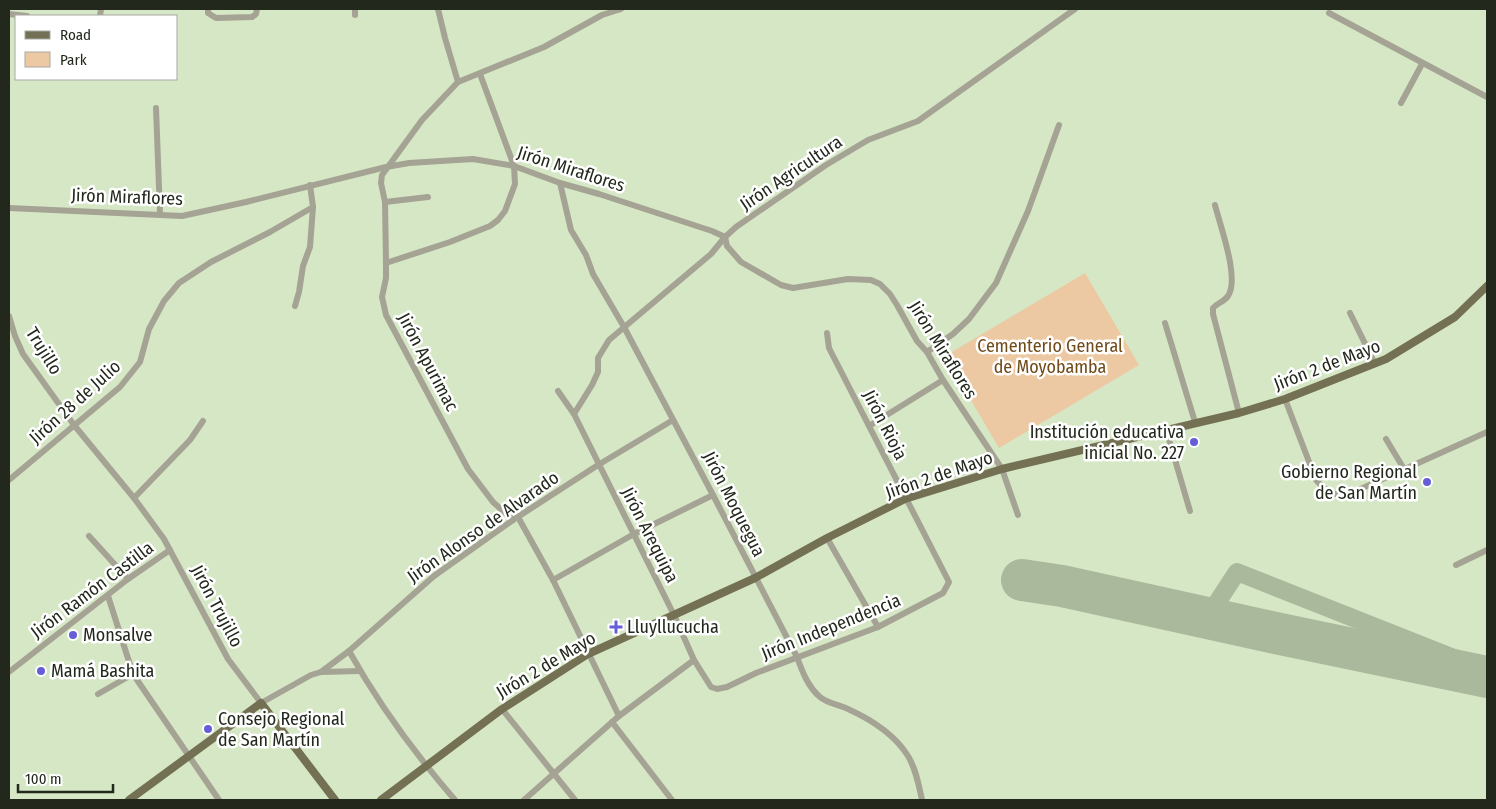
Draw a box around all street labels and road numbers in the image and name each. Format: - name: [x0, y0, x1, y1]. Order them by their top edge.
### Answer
- street label: Jirón Agricultura: [736, 131, 847, 215]
- street label: Jirón Miraflores: [514, 141, 628, 197]
- street label: Jirón Miraflores: [71, 184, 184, 210]
- street label: Jirón Miraflores: [904, 297, 982, 404]
- street label: Jirón Apurimac: [393, 309, 463, 415]
- street label: Trujillo: [21, 323, 67, 379]
- street label: Jirón 2 de Mayo: [1271, 335, 1383, 395]
- street label: Jirón 28 de Julio: [25, 355, 125, 449]
- street label: Jirón Rioja: [858, 386, 912, 464]
- street label: Jirón 2 de Mayo: [882, 446, 996, 504]
- street label: Jirón Moquegua: [698, 448, 770, 560]
- street label: Jirón Alonso de Alvarado: [403, 466, 563, 588]
- street label: Jirón Arequipa: [617, 483, 684, 587]
- street label: Jirón Ramón Castilla: [26, 537, 158, 643]
- street label: Jirón Trujillo: [186, 561, 248, 651]
- street label: Jirón Independencia: [758, 589, 904, 665]
- street label: Jirón 2 de Mayo: [492, 627, 600, 703]

